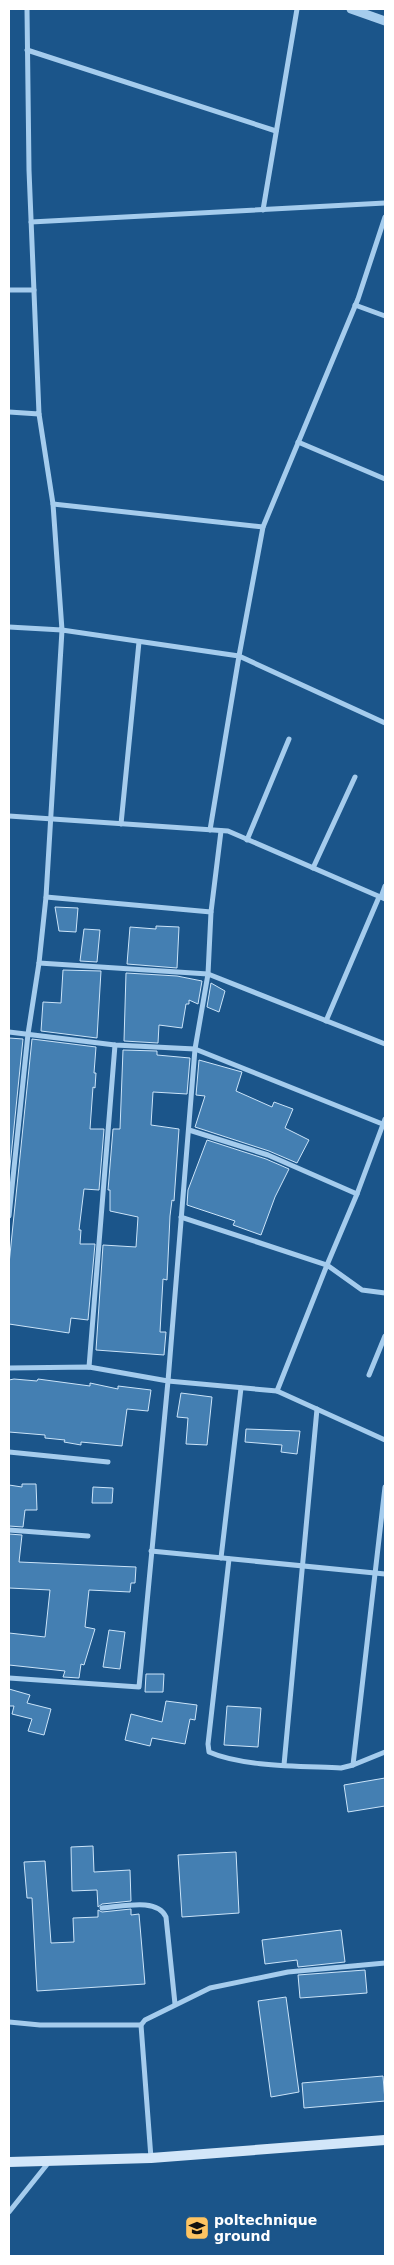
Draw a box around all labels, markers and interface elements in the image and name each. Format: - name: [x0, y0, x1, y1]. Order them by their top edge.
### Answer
- place label: poltechnique ground: [214, 2212, 317, 2244]
- school or university icon: poltechnique ground: [184, 2215, 210, 2241]

